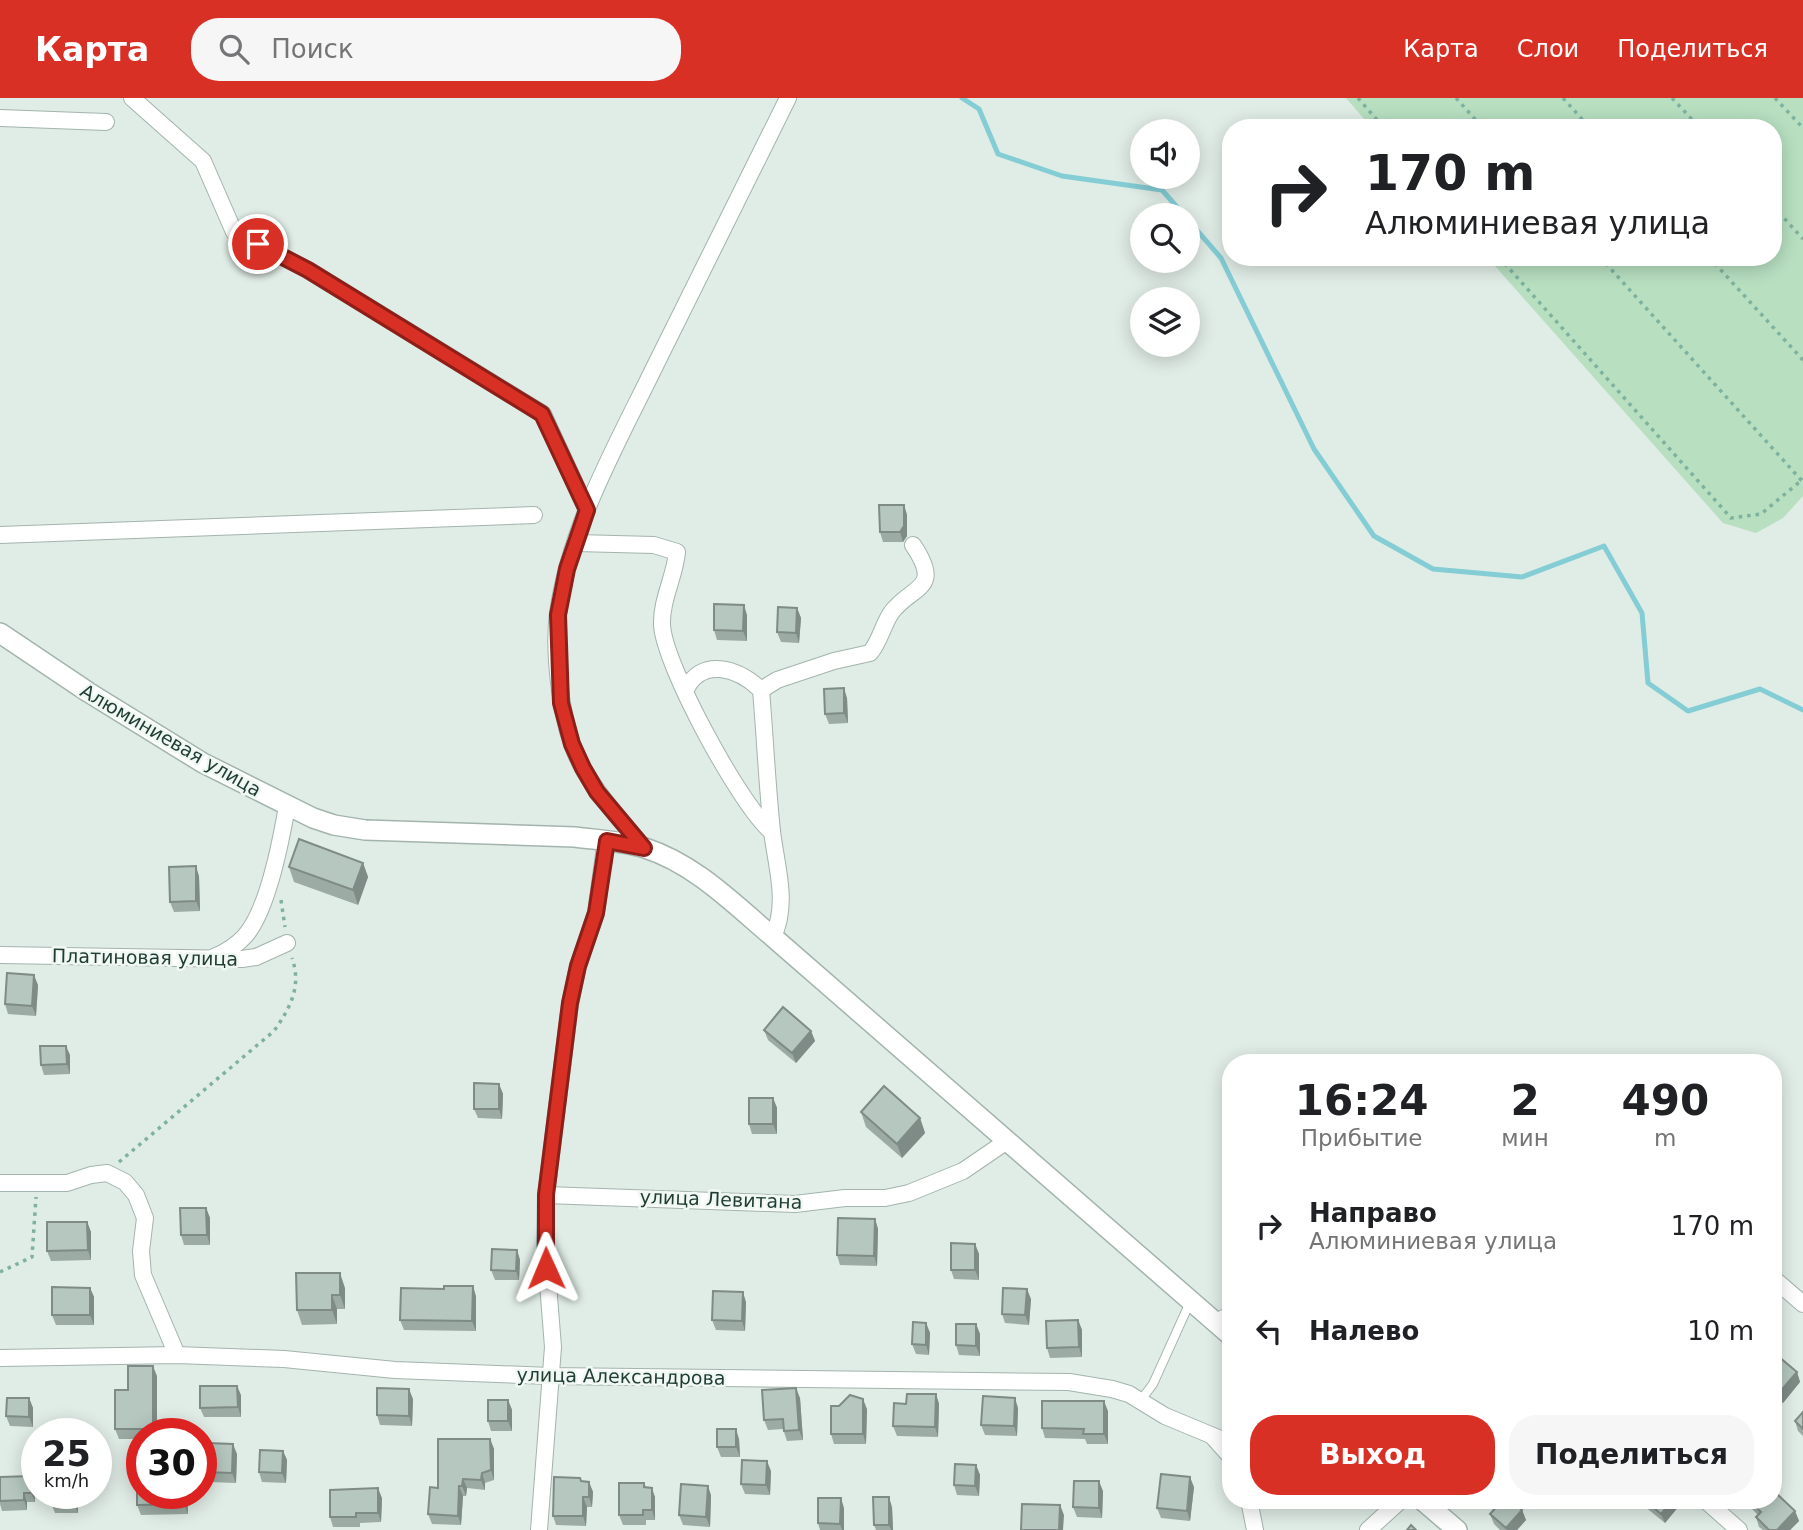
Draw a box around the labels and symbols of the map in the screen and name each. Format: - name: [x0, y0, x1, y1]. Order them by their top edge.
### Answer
- pin: [228, 214, 288, 274]
- street label: Алюминиевая улица: [77, 679, 265, 801]
- street label: Платиновая улица: [52, 944, 238, 970]
- street label: улица Левитана: [639, 1185, 803, 1213]
- position arrow: [509, 1231, 583, 1305]
- street label: улица Александрова: [516, 1363, 726, 1389]
- speed limit sign: 30: [126, 1418, 217, 1509]

